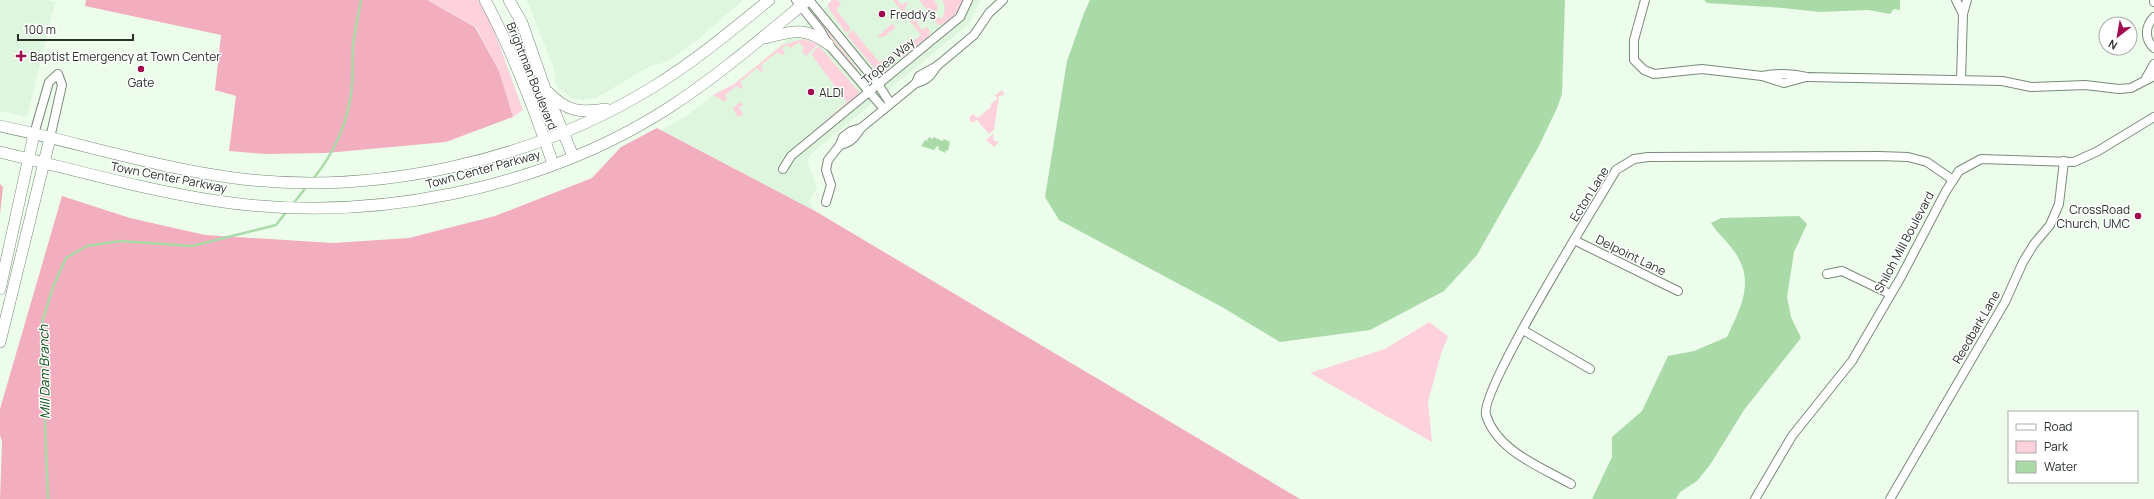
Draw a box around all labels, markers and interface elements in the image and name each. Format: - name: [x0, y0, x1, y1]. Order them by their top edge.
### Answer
- place label: Freddy's: [890, 6, 936, 23]
- marker: Freddy's: [877, 9, 887, 19]
- scale bar: [18, 16, 133, 42]
- north arrow: [2098, 16, 2138, 56]
- street label: Brightman Boulevard: [503, 20, 561, 132]
- text: 100 m: [24, 21, 56, 38]
- street label: Tropea Way: [858, 33, 919, 88]
- text: N: [2105, 36, 2120, 53]
- place label: Baptist Emergency at Town Center: [30, 48, 221, 65]
- marker: Baptist Emergency at Town Center: [15, 50, 27, 62]
- marker: Gate: [136, 64, 146, 74]
- place label: Gate: [128, 74, 154, 91]
- place label: ALDI: [819, 84, 844, 101]
- marker: ALDI: [806, 87, 816, 97]
- street label: Town Center Parkway: [424, 145, 543, 192]
- street label: Town Center Parkway: [109, 157, 229, 197]
- street label: Ecton Lane: [1565, 163, 1613, 225]
- street label: Shiloh Mill Boulevard: [1870, 188, 1938, 296]
- place label: CrossRoad Church, UMC: [2056, 201, 2130, 232]
- marker: CrossRoad Church, UMC: [2133, 211, 2143, 221]
- street label: Delpoint Lane: [1593, 231, 1669, 279]
- street label: Reedbark Lane: [1948, 287, 2004, 367]
- water label: Mill Dam Branch: [34, 323, 54, 419]
- legend: [2008, 411, 2138, 483]
- text: Road: [2044, 418, 2072, 435]
- text: Park: [2044, 438, 2069, 455]
- text: Water: [2044, 458, 2078, 475]

